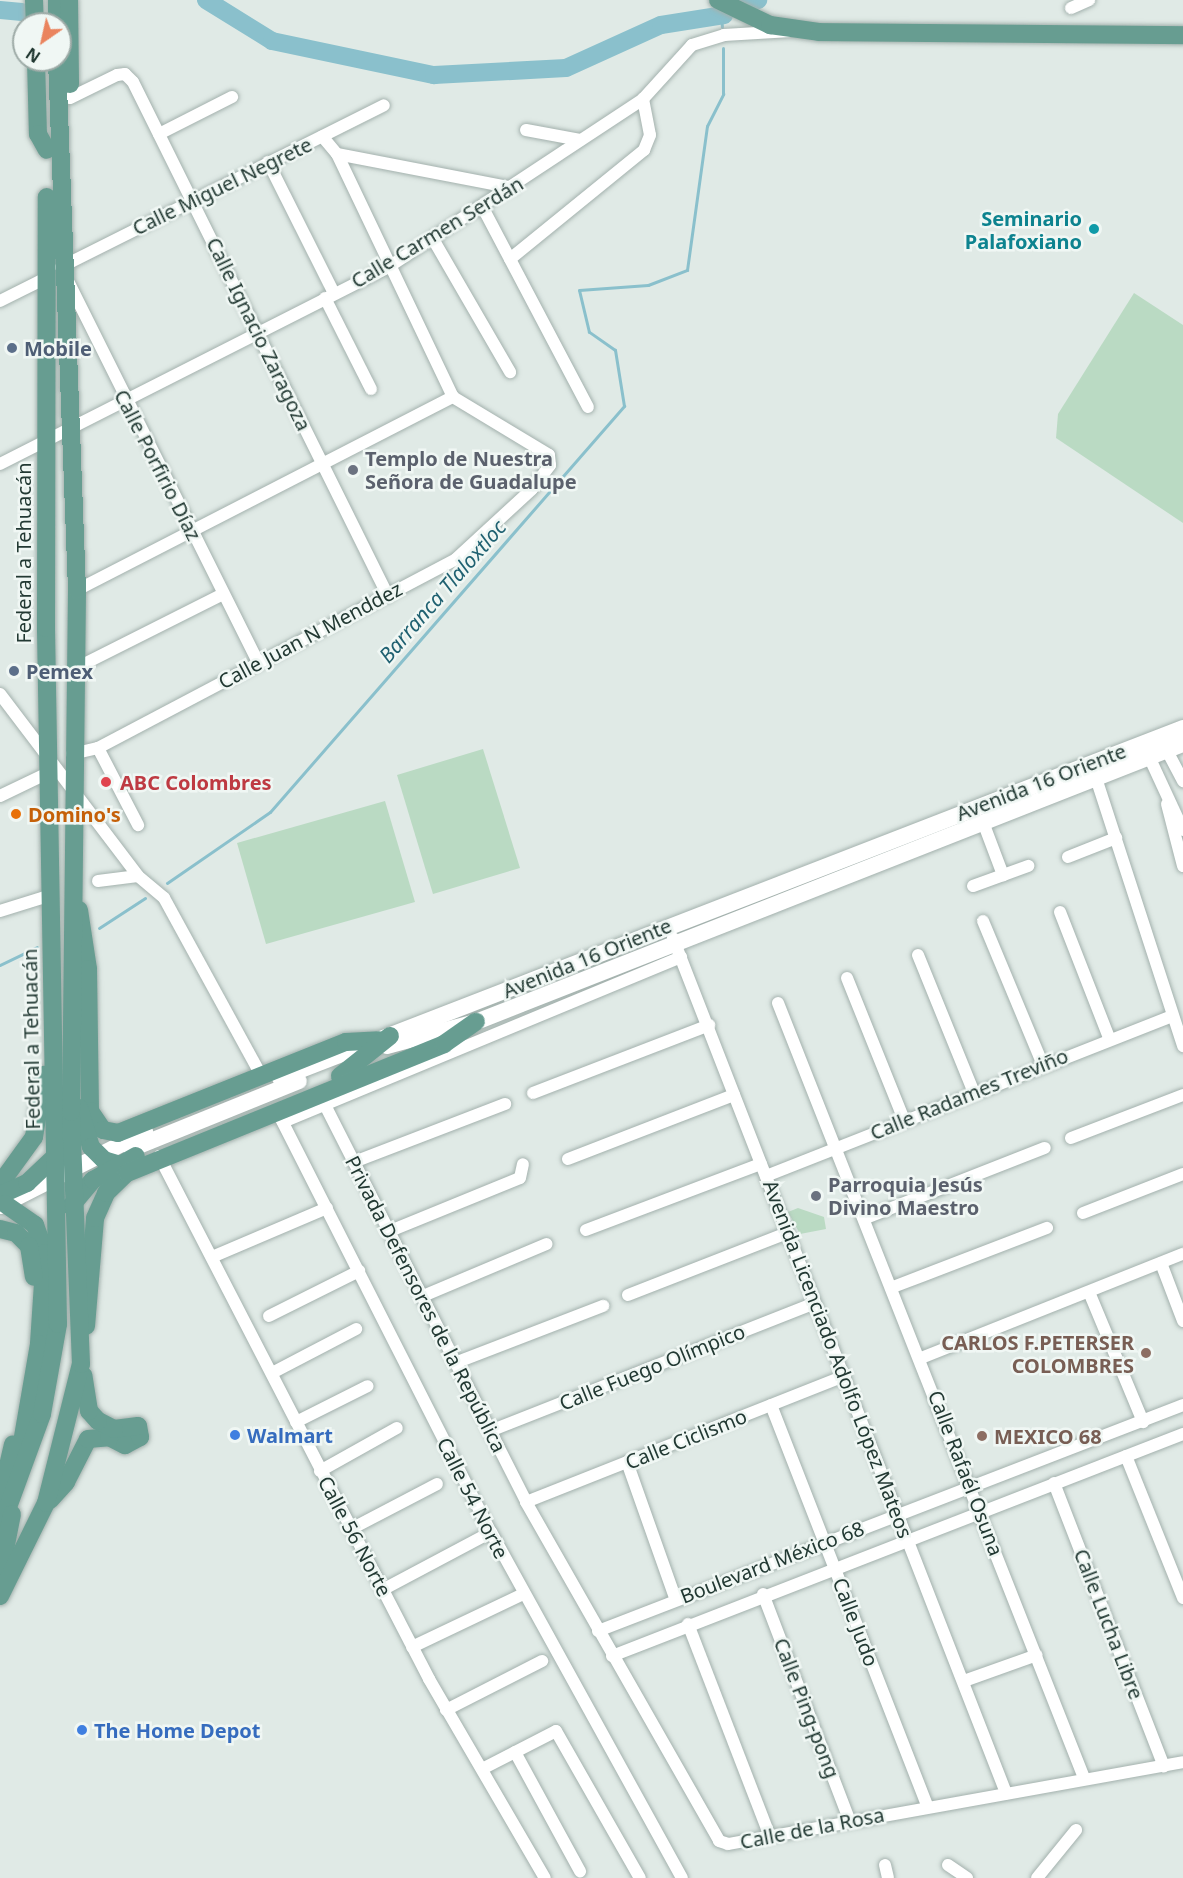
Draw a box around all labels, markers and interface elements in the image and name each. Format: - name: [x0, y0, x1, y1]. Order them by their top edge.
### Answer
- north arrow: [12, 12, 72, 72]
- text: N: [22, 43, 45, 68]
- street label: Calle Miguel Negrete: [128, 132, 316, 240]
- street label: Calle Carmen Serdán: [347, 171, 527, 293]
- place label: Seminario Palafoxiano: [965, 206, 1082, 253]
- marker: Seminario Palafoxiano: [1087, 222, 1101, 236]
- street label: Calle Ignacio Zaragoza: [202, 233, 316, 435]
- place label: Mobile: [24, 336, 92, 360]
- marker: Mobile: [5, 341, 19, 355]
- street label: Calle Porfirio Díaz: [110, 385, 206, 545]
- place label: Templo de Nuestra Señora de Guadalupe: [365, 446, 577, 493]
- street label: Federal a Tehuacán: [11, 462, 35, 644]
- marker: Templo de Nuestra Señora de Guadalupe: [346, 463, 360, 477]
- water label: Barranca Tlaloxtloc: [373, 515, 511, 667]
- street label: Calle Juan N Menddez: [214, 576, 406, 694]
- place label: Pemex: [26, 659, 93, 683]
- marker: Pemex: [7, 664, 21, 678]
- street label: Avenida 16 Oriente: [953, 739, 1129, 825]
- place label: ABC Colombres: [120, 770, 272, 794]
- marker: ABC Colombres: [97, 773, 115, 791]
- place label: Domino's: [28, 802, 121, 826]
- marker: Domino's: [9, 807, 23, 821]
- street label: Avenida 16 Oriente: [499, 913, 675, 1003]
- street label: Federal a Tehuacán: [17, 948, 45, 1130]
- street label: Calle Radames Treviño: [867, 1043, 1071, 1145]
- street label: Privada Defensores de la República: [340, 1152, 512, 1456]
- place label: Parroquia Jesús Divino Maestro: [828, 1172, 983, 1219]
- street label: Avenida Licenciado Adolfo López Mateos: [758, 1177, 918, 1541]
- marker: Parroquia Jesús Divino Maestro: [809, 1189, 823, 1203]
- street label: Calle Fuego Olímpico: [556, 1319, 748, 1415]
- place label: CARLOS F.PETERSER COLOMBRES: [941, 1330, 1134, 1377]
- marker: CARLOS F.PETERSER COLOMBRES: [1139, 1346, 1153, 1360]
- street label: Calle Rafaél Osuna: [923, 1387, 1009, 1559]
- street label: Calle Ciclismo: [622, 1404, 750, 1474]
- place label: Walmart: [247, 1423, 333, 1447]
- place label: MEXICO 68: [994, 1424, 1102, 1448]
- marker: Walmart: [228, 1428, 242, 1442]
- marker: MEXICO 68: [975, 1429, 989, 1443]
- street label: Calle 54 Norte: [432, 1433, 514, 1563]
- street label: Calle 56 Norte: [313, 1472, 397, 1600]
- street label: Boulevard México 68: [677, 1516, 867, 1608]
- street label: Calle Lucha Libre: [1069, 1545, 1149, 1703]
- street label: Calle Judo: [828, 1574, 884, 1670]
- street label: Calle Ping-pong: [769, 1635, 845, 1781]
- place label: The Home Depot: [94, 1718, 261, 1742]
- marker: The Home Depot: [75, 1723, 89, 1737]
- street label: Calle de la Rosa: [738, 1802, 886, 1854]

